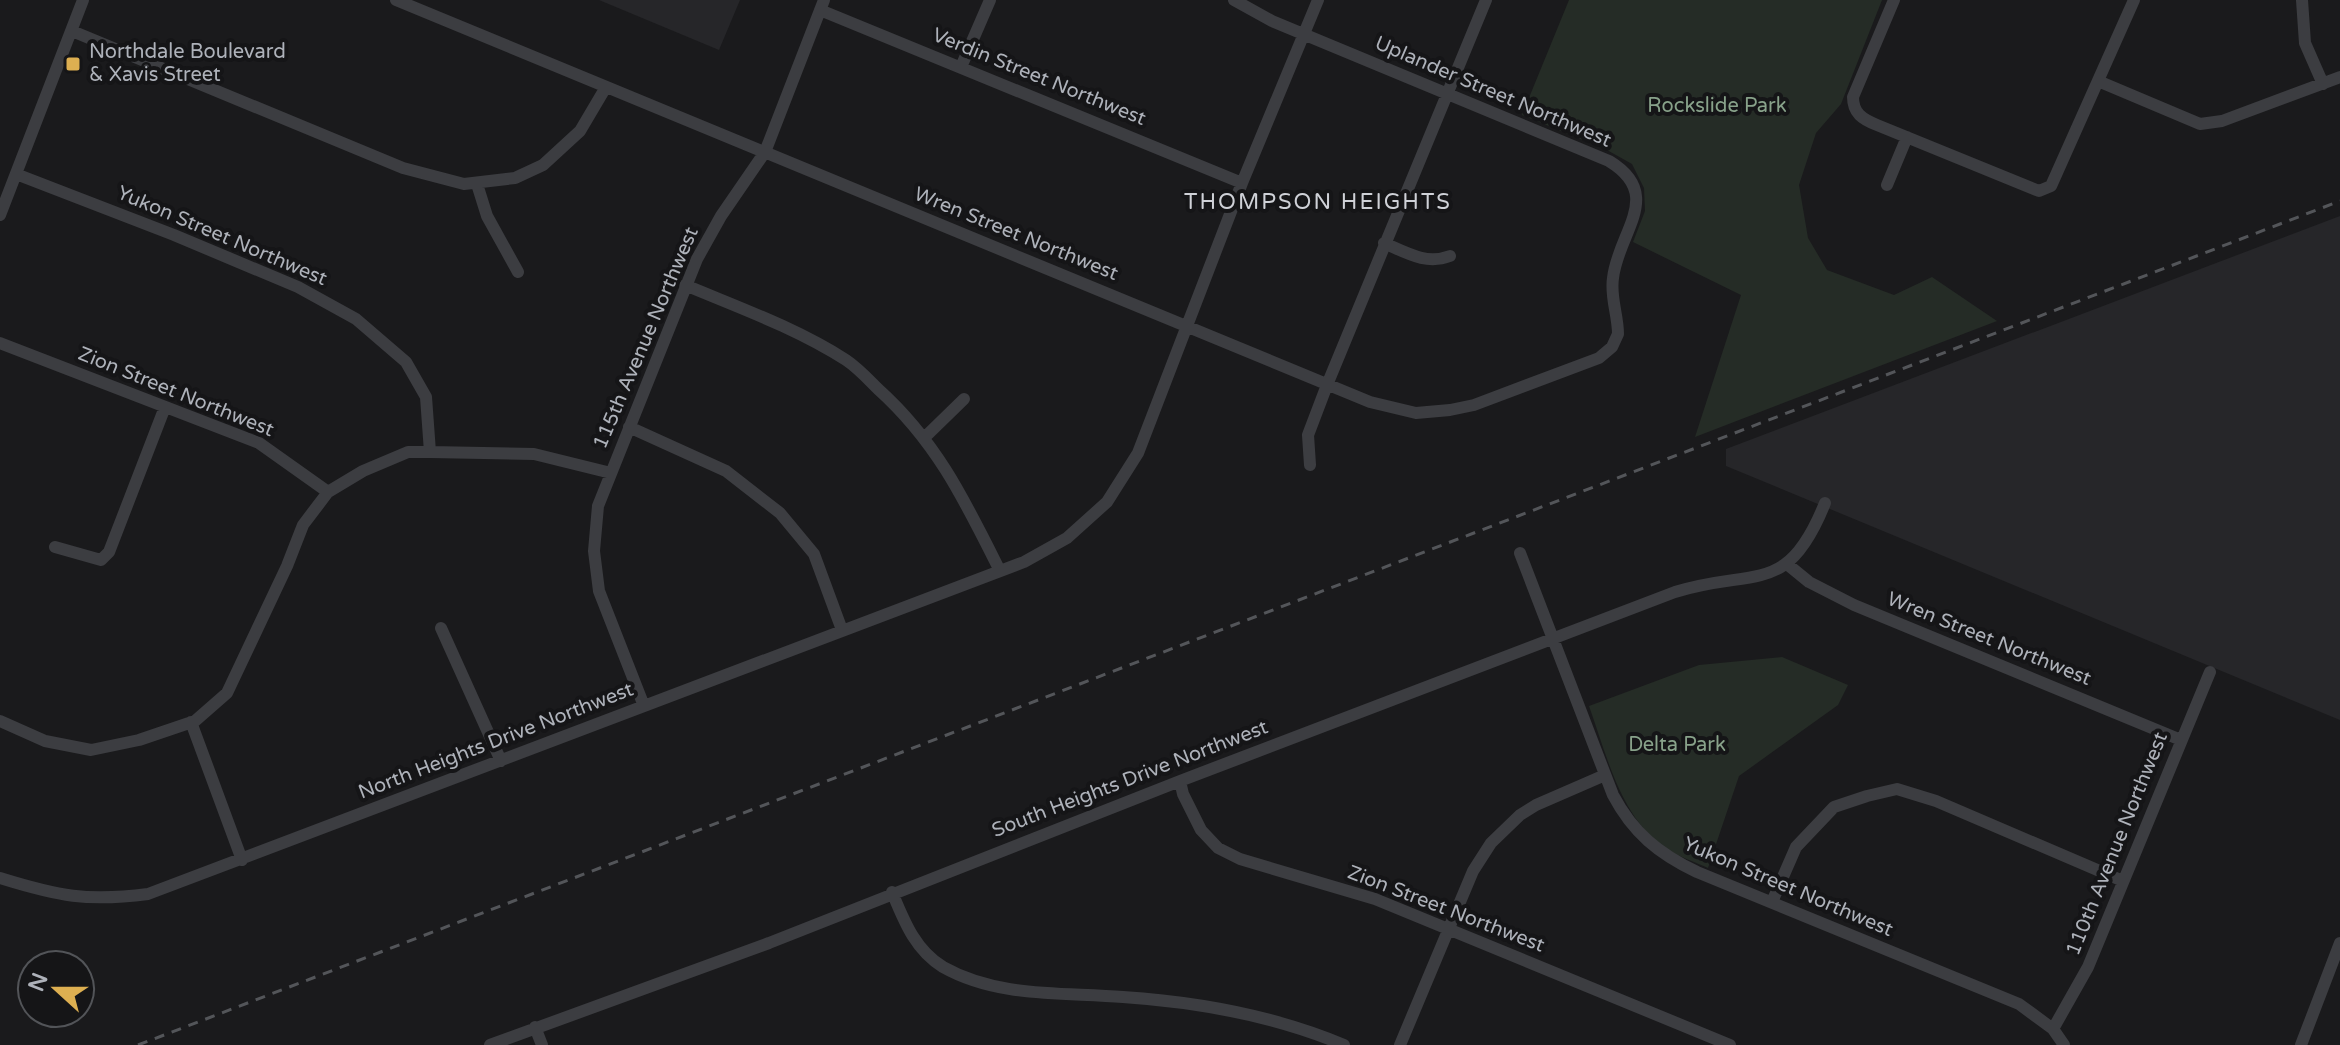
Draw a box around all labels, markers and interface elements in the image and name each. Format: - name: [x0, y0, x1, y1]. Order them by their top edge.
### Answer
- street label: Verdin Street Northwest: [929, 23, 1150, 131]
- street label: Uplander Street Northwest: [1371, 31, 1615, 153]
- place label: Northdale Boulevard & Xavis Street: [89, 40, 286, 87]
- marker: Northdale Boulevard & Xavis Street: [64, 55, 82, 73]
- park label: Rockslide Park: [1647, 94, 1787, 118]
- street label: Yukon Street Northwest: [113, 181, 331, 291]
- street label: Wren Street Northwest: [910, 182, 1122, 286]
- district label: THOMPSON HEIGHTS: [1184, 189, 1452, 215]
- street label: 115th Avenue Northwest: [588, 223, 704, 453]
- street label: Zion Street Northwest: [75, 342, 278, 442]
- street label: Wren Street Northwest: [1883, 587, 2095, 691]
- street label: North Heights Drive Northwest: [355, 677, 637, 805]
- street label: South Heights Drive Northwest: [989, 715, 1272, 843]
- street label: 110th Avenue Northwest: [2061, 728, 2173, 959]
- park label: Delta Park: [1628, 733, 1726, 757]
- street label: Yukon Street Northwest: [1679, 832, 1897, 942]
- street label: Zion Street Northwest: [1344, 860, 1548, 958]
- north arrow: [16, 949, 96, 1029]
- text: N: [23, 969, 54, 995]

